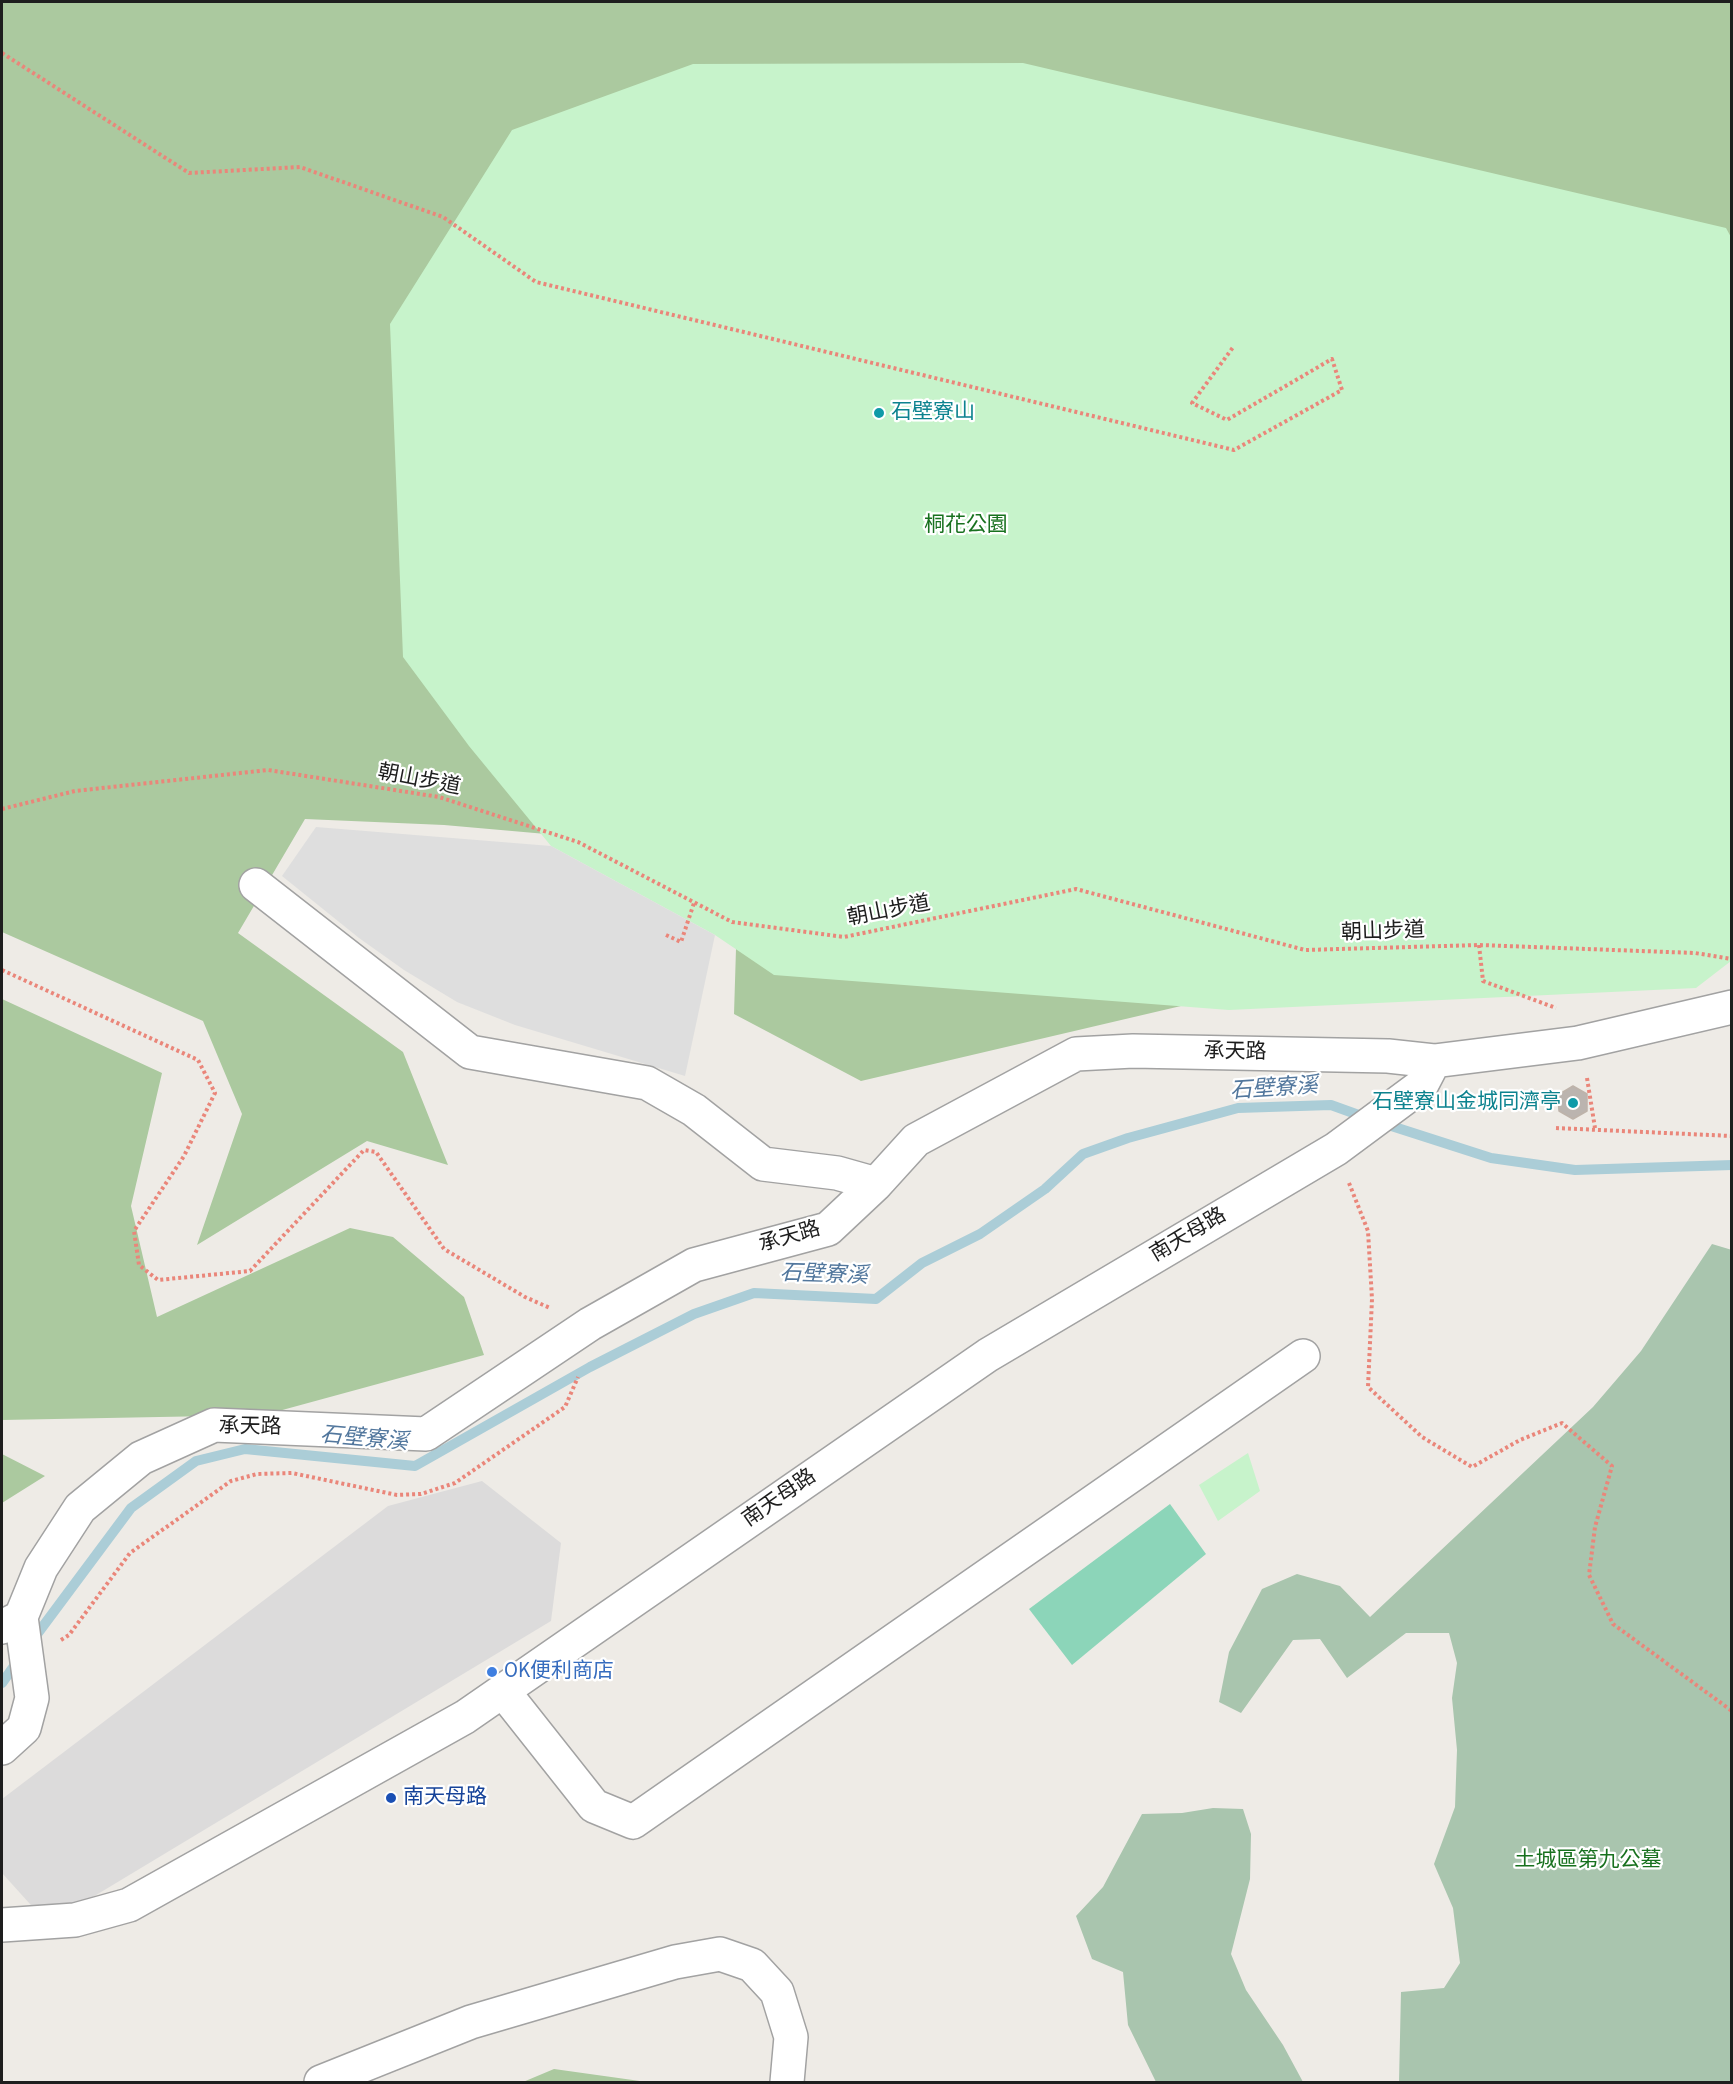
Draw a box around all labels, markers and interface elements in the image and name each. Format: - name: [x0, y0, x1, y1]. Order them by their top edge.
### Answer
- place label: 石壁寮山: [891, 400, 975, 426]
- marker: 石壁寮山: [872, 406, 886, 420]
- park label: 桐花公園: [924, 513, 1008, 539]
- street label: 朝山步道: [375, 761, 463, 801]
- street label: 朝山步道: [845, 892, 933, 932]
- street label: 朝山步道: [1341, 919, 1425, 947]
- street label: 承天路: [1203, 1040, 1267, 1066]
- water label: 石壁寮溪: [1229, 1074, 1319, 1106]
- place label: 石壁寮山金城同濟亭: [1372, 1090, 1561, 1116]
- marker: 石壁寮山金城同濟亭: [1566, 1096, 1580, 1110]
- street label: 南天母路: [1147, 1204, 1231, 1268]
- street label: 承天路: [756, 1217, 824, 1259]
- water label: 石壁寮溪: [780, 1261, 868, 1291]
- street label: 承天路: [218, 1415, 282, 1441]
- water label: 石壁寮溪: [319, 1423, 409, 1457]
- street label: 南天母路: [738, 1465, 822, 1533]
- place label: OK便利商店: [504, 1659, 614, 1685]
- marker: OK便利商店: [485, 1665, 499, 1679]
- place label: 南天母路: [403, 1785, 487, 1811]
- marker: 南天母路: [384, 1791, 398, 1805]
- park label: 土城區第九公墓: [1515, 1848, 1661, 1874]

